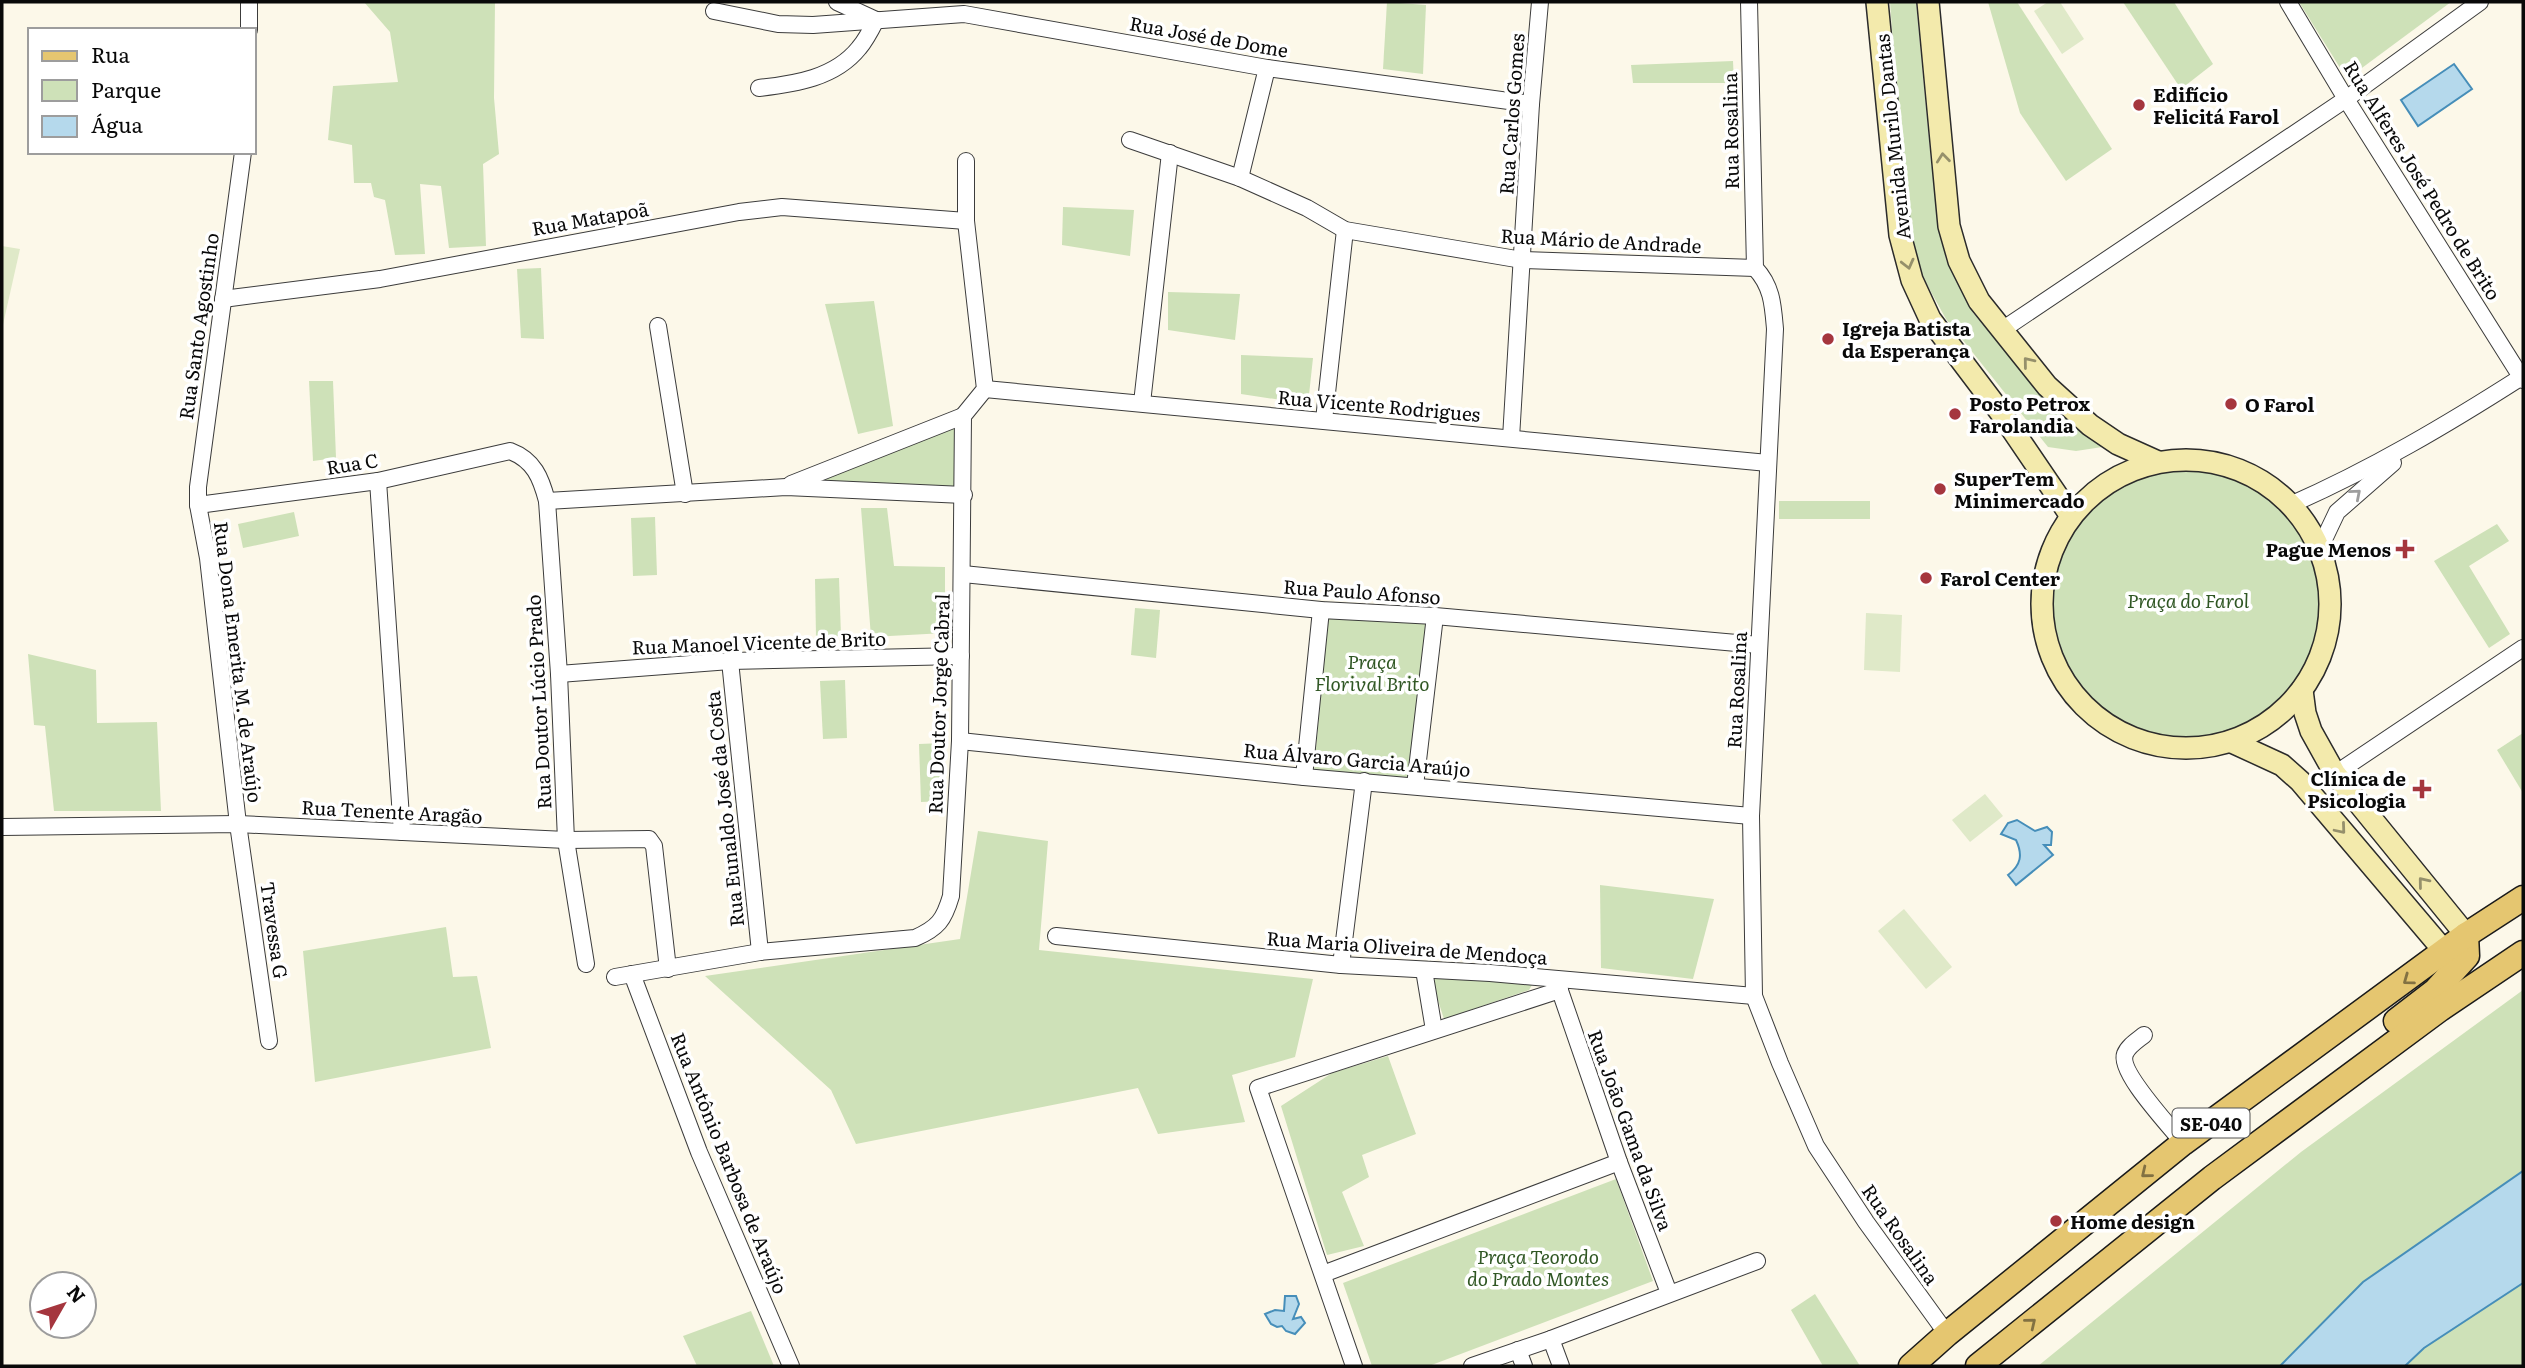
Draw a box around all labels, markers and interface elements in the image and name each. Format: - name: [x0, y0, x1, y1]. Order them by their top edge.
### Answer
- street label: Rua José de Dome: [1127, 8, 1291, 64]
- legend: [28, 28, 256, 154]
- street label: Rua Carlos Gomes: [1491, 32, 1531, 196]
- street label: Avenida Murilo Dantas: [1867, 32, 1917, 241]
- text: Rua: [91, 38, 131, 69]
- street label: Rua Alferes José Pedro de Brito: [2338, 55, 2508, 305]
- street label: Rua Rosalina: [1715, 71, 1745, 190]
- text: Parque: [91, 73, 161, 104]
- place label: Edifício Felicitá Farol: [2153, 80, 2279, 130]
- marker: Edifício Felicitá Farol: [2131, 97, 2147, 113]
- text: Água: [91, 108, 143, 139]
- one-way arrow: [1936, 152, 1951, 163]
- street label: Rua Matapoã: [529, 194, 651, 242]
- street label: Rua Mário de Andrade: [1500, 221, 1702, 259]
- street label: Rua Santo Agostinho: [171, 231, 225, 421]
- one-way arrow: [1899, 258, 1914, 270]
- place label: Igreja Batista da Esperança: [1842, 314, 1971, 364]
- marker: Igreja Batista da Esperança: [1820, 331, 1836, 347]
- one-way arrow: [2024, 357, 2036, 370]
- street label: Rua Vicente Rodrigues: [1276, 382, 1482, 428]
- place label: Posto Petrox Farolandia: [1969, 389, 2090, 439]
- place label: O Farol: [2245, 390, 2314, 418]
- marker: O Farol: [2223, 396, 2239, 412]
- marker: Posto Petrox Farolandia: [1947, 406, 1963, 422]
- street label: Rua C: [324, 445, 380, 481]
- place label: SuperTem Minimercado: [1954, 464, 2085, 514]
- marker: SuperTem Minimercado: [1932, 481, 1948, 497]
- one-way arrow: [2348, 490, 2361, 502]
- street label: Rua Dona Emerita M. de Araújo: [208, 520, 270, 804]
- place label: Pague Menos: [2265, 535, 2391, 563]
- marker: Pague Menos: [2397, 541, 2413, 557]
- place label: Farol Center: [1940, 564, 2061, 592]
- marker: Farol Center: [1918, 570, 1934, 586]
- street label: Rua Paulo Afonso: [1282, 572, 1442, 610]
- park label: Praça do Farol: [2127, 586, 2250, 614]
- street label: Rua Doutor Jorge Cabral: [920, 593, 956, 815]
- street label: Rua Doutor Lúcio Prado: [518, 594, 558, 810]
- street label: Rua Manoel Vicente de Brito: [631, 624, 887, 660]
- street label: Rua Rosalina: [1719, 630, 1753, 749]
- park label: Praça Florival Brito: [1315, 647, 1429, 697]
- street label: Rua Eunaldo José da Costa: [698, 689, 750, 928]
- street label: Rua Álvaro Garcia Araújo: [1242, 735, 1472, 783]
- place label: Clínica de Psicologia: [2307, 764, 2406, 814]
- marker: Clínica de Psicologia: [2412, 779, 2432, 799]
- street label: Rua Tenente Aragão: [301, 792, 483, 830]
- one-way arrow: [2332, 821, 2345, 833]
- one-way arrow: [2419, 878, 2431, 891]
- street label: Travessa G: [254, 880, 296, 980]
- street label: Rua Maria Oliveira de Mendoça: [1266, 923, 1549, 971]
- one-way arrow: [2403, 972, 2416, 984]
- street label: Rua João Gama da Silva: [1582, 1026, 1681, 1235]
- street label: Rua Antônio Barbosa de Araújo: [665, 1028, 795, 1298]
- road number: SE-040: [2172, 1108, 2250, 1138]
- one-way arrow: [2142, 1165, 2155, 1177]
- street label: Rua Rosalina: [1856, 1178, 1947, 1291]
- place label: Home design: [2070, 1207, 2195, 1235]
- marker: Home design: [2048, 1213, 2064, 1229]
- park label: Praça Teorodo do Prado Montes: [1467, 1242, 1609, 1292]
- north arrow: [28, 1270, 98, 1340]
- text: N: [61, 1279, 93, 1309]
- one-way arrow: [2022, 1319, 2035, 1331]

